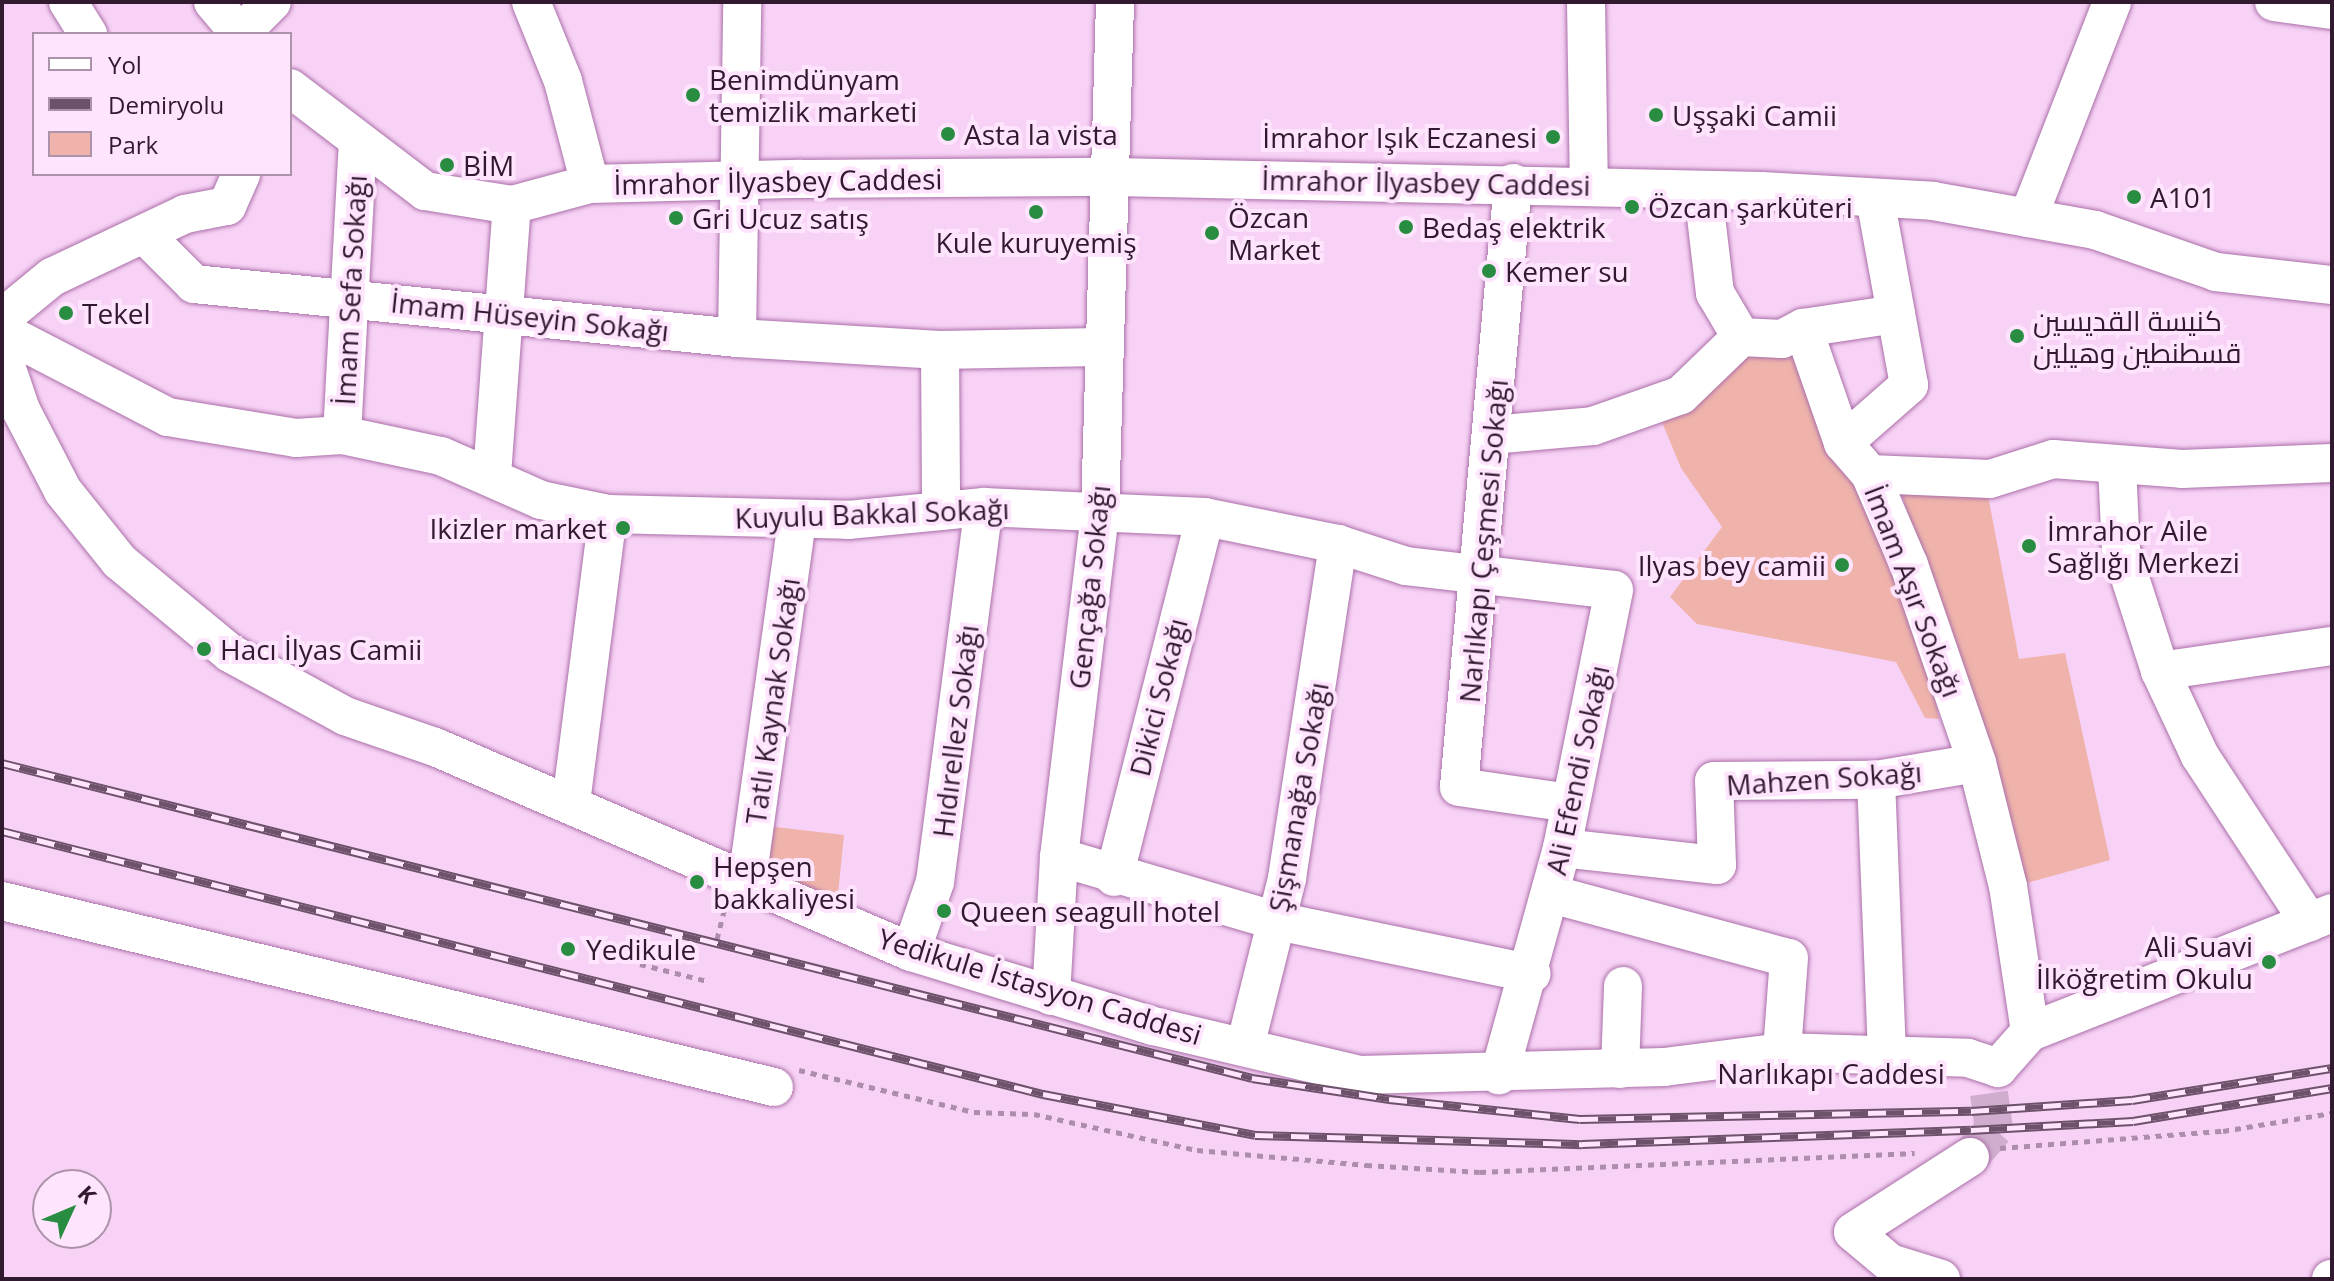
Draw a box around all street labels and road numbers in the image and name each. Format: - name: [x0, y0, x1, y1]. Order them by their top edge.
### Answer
- street label: İmrahor İlyasbey Caddesi: [613, 161, 943, 201]
- street label: İmrahor İlyasbey Caddesi: [1261, 162, 1591, 202]
- street label: İmam Sefa Sokağı: [327, 174, 373, 406]
- street label: İmam Hüseyin Sokağı: [389, 285, 671, 347]
- street label: Narlıkapı Çeşmesi Sokağı: [1452, 378, 1514, 704]
- street label: İmam Aşır Sokağı: [1858, 480, 1970, 702]
- street label: Gençağa Sokağı: [1062, 483, 1116, 691]
- street label: Kuyulu Bakkal Sokağı: [734, 491, 1010, 535]
- street label: Tatlı Kaynak Sokağı: [738, 576, 806, 826]
- street label: Dikici Sokağı: [1122, 615, 1194, 779]
- street label: Hıdırellez Sokağı: [925, 623, 985, 839]
- street label: Ali Efendi Sokağı: [1538, 662, 1616, 878]
- street label: Şişmanağa Sokağı: [1261, 679, 1335, 915]
- street label: Mahzen Sokağı: [1725, 754, 1923, 802]
- street label: Yedikule İstasyon Caddesi: [874, 921, 1206, 1051]
- street label: Narlıkapı Caddesi: [1717, 1056, 1945, 1090]

